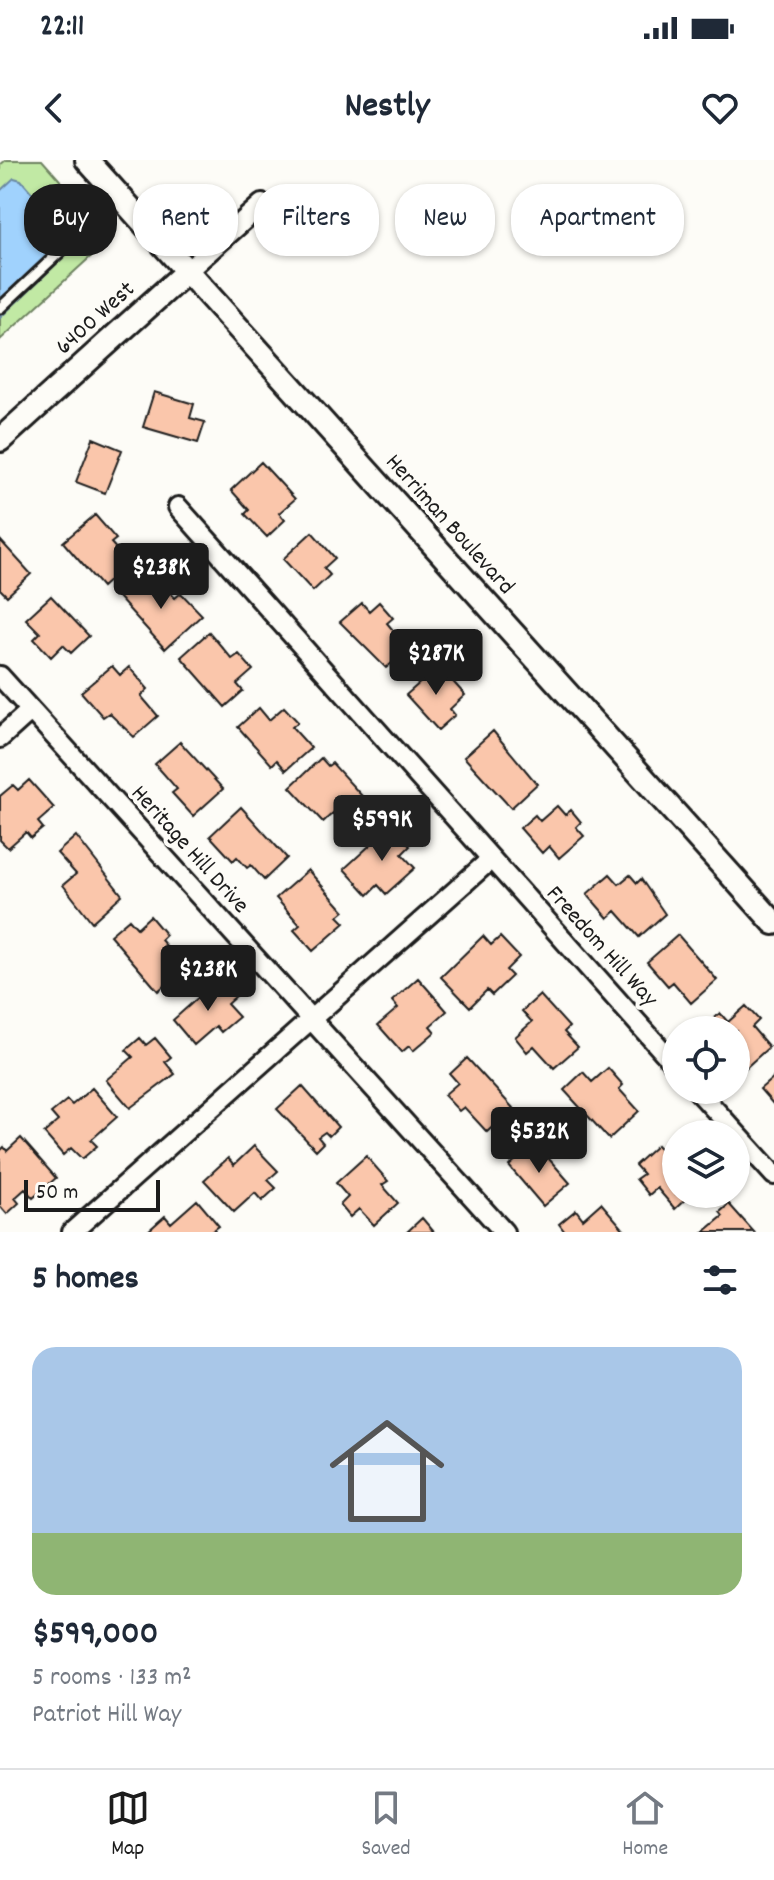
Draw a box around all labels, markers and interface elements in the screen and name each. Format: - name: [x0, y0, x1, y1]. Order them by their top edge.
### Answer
- text: 22:11: [40, 7, 84, 50]
- text: Nestly: [344, 82, 430, 134]
- icon: back: [32, 86, 76, 130]
- icon: heart: [698, 86, 742, 130]
- chip: Buy: [24, 184, 117, 256]
- chip: Rent: [133, 184, 238, 256]
- chip: Filters: [254, 184, 379, 256]
- chip: New: [395, 184, 495, 256]
- chip: Apartment: [511, 184, 684, 256]
- street label: 6400 West: [49, 274, 143, 364]
- street label: Herriman Boulevard: [376, 447, 522, 603]
- pin: $238K: [105, 543, 217, 611]
- text: $238K: [132, 550, 190, 587]
- pin: $287K: [380, 629, 492, 697]
- text: $287K: [408, 636, 464, 673]
- street label: Heritage Hill Drive: [122, 778, 256, 922]
- pin: $599K: [326, 795, 438, 863]
- text: $599K: [351, 802, 413, 839]
- street label: Freedom Hill Way: [537, 879, 666, 1016]
- pin: $238K: [152, 945, 264, 1013]
- text: $238K: [179, 952, 237, 989]
- map controls: [662, 1016, 750, 1208]
- button: locate: [662, 1016, 750, 1104]
- pin: $532K: [483, 1107, 595, 1175]
- text: $532K: [509, 1114, 569, 1151]
- button: layers: [662, 1120, 750, 1208]
- scale bar: [24, 1176, 160, 1212]
- text: 50 m: [36, 1178, 78, 1209]
- text: 5 homes: [32, 1256, 139, 1305]
- icon: filters: [698, 1258, 742, 1302]
- icon: home: [315, 1399, 459, 1543]
- text: $599,000: [32, 1611, 158, 1660]
- text: 5 rooms · 133 m²: [32, 1660, 192, 1697]
- text: Patriot Hill Way: [32, 1697, 181, 1734]
- tab: Map: [106, 1786, 150, 1865]
- tab: Saved: [361, 1786, 411, 1865]
- tab: Home: [622, 1786, 668, 1865]

